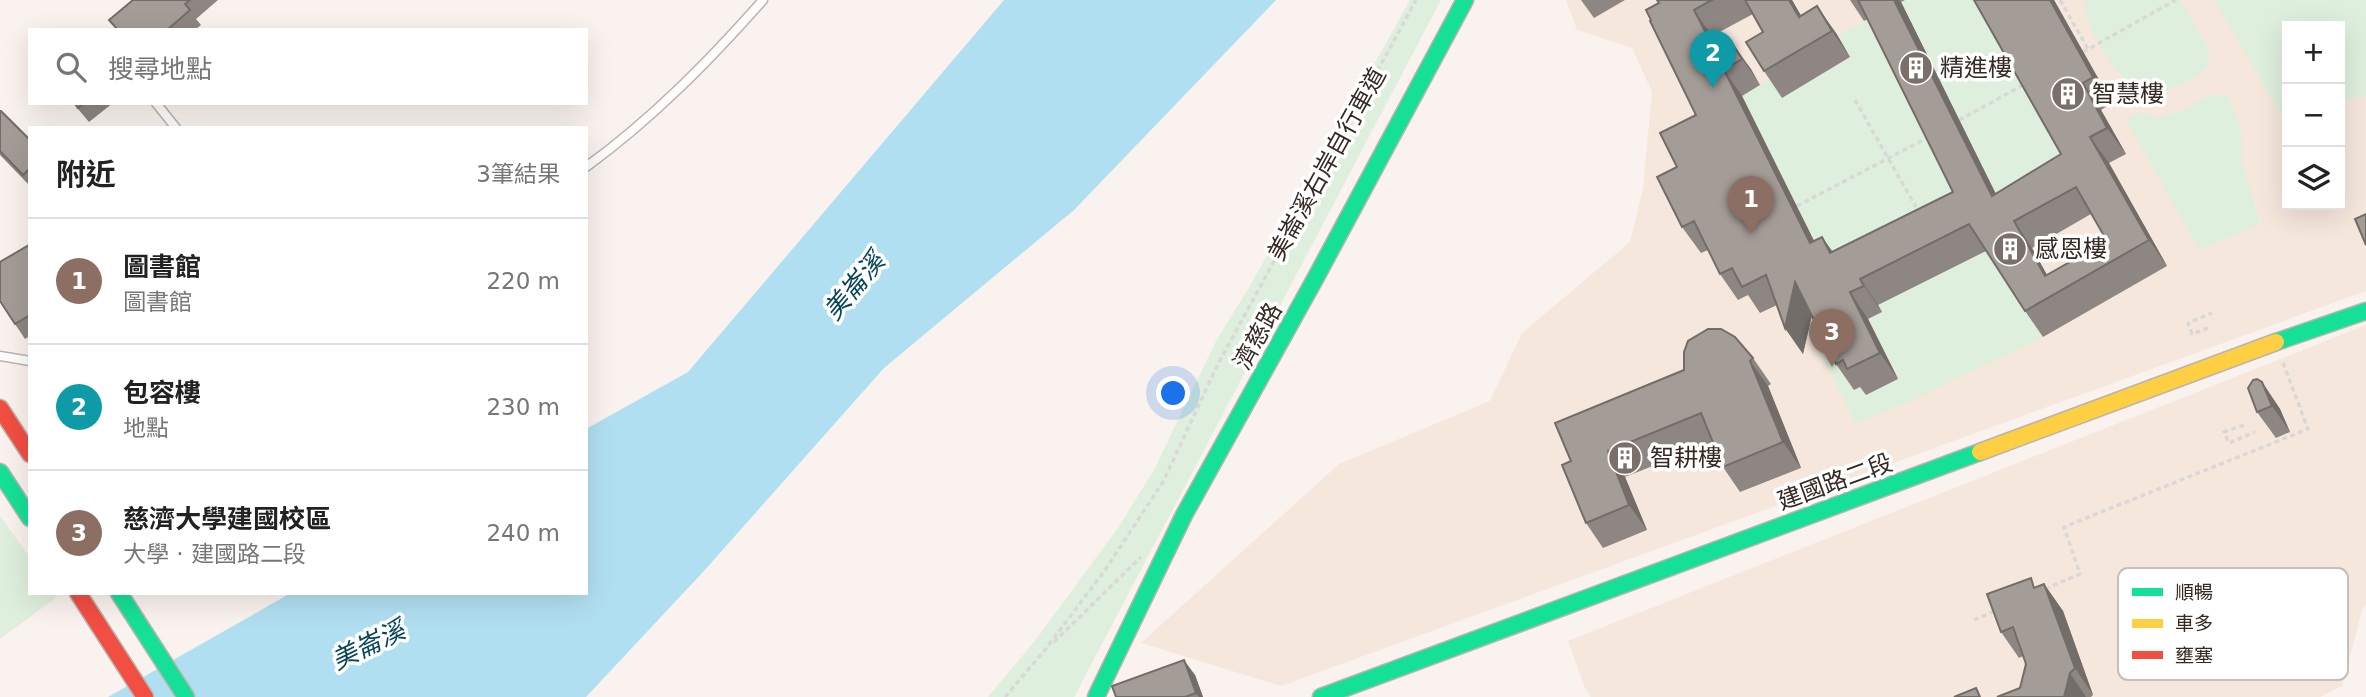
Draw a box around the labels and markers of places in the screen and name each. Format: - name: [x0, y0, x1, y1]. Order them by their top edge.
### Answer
- pin: 2: [1690, 30, 1736, 88]
- building icon: 精進樓: [1897, 49, 1935, 87]
- place label: 精進樓: [1940, 54, 2012, 82]
- building icon: 智慧樓: [2049, 75, 2087, 113]
- place label: 智慧樓: [2092, 80, 2164, 108]
- pin: 1: [1728, 176, 1774, 234]
- building icon: 感恩樓: [1991, 230, 2029, 268]
- place label: 感恩樓: [2035, 235, 2107, 263]
- pin: 3: [1809, 309, 1855, 367]
- building icon: 智耕樓: [1606, 439, 1644, 477]
- place label: 智耕樓: [1650, 444, 1722, 472]

